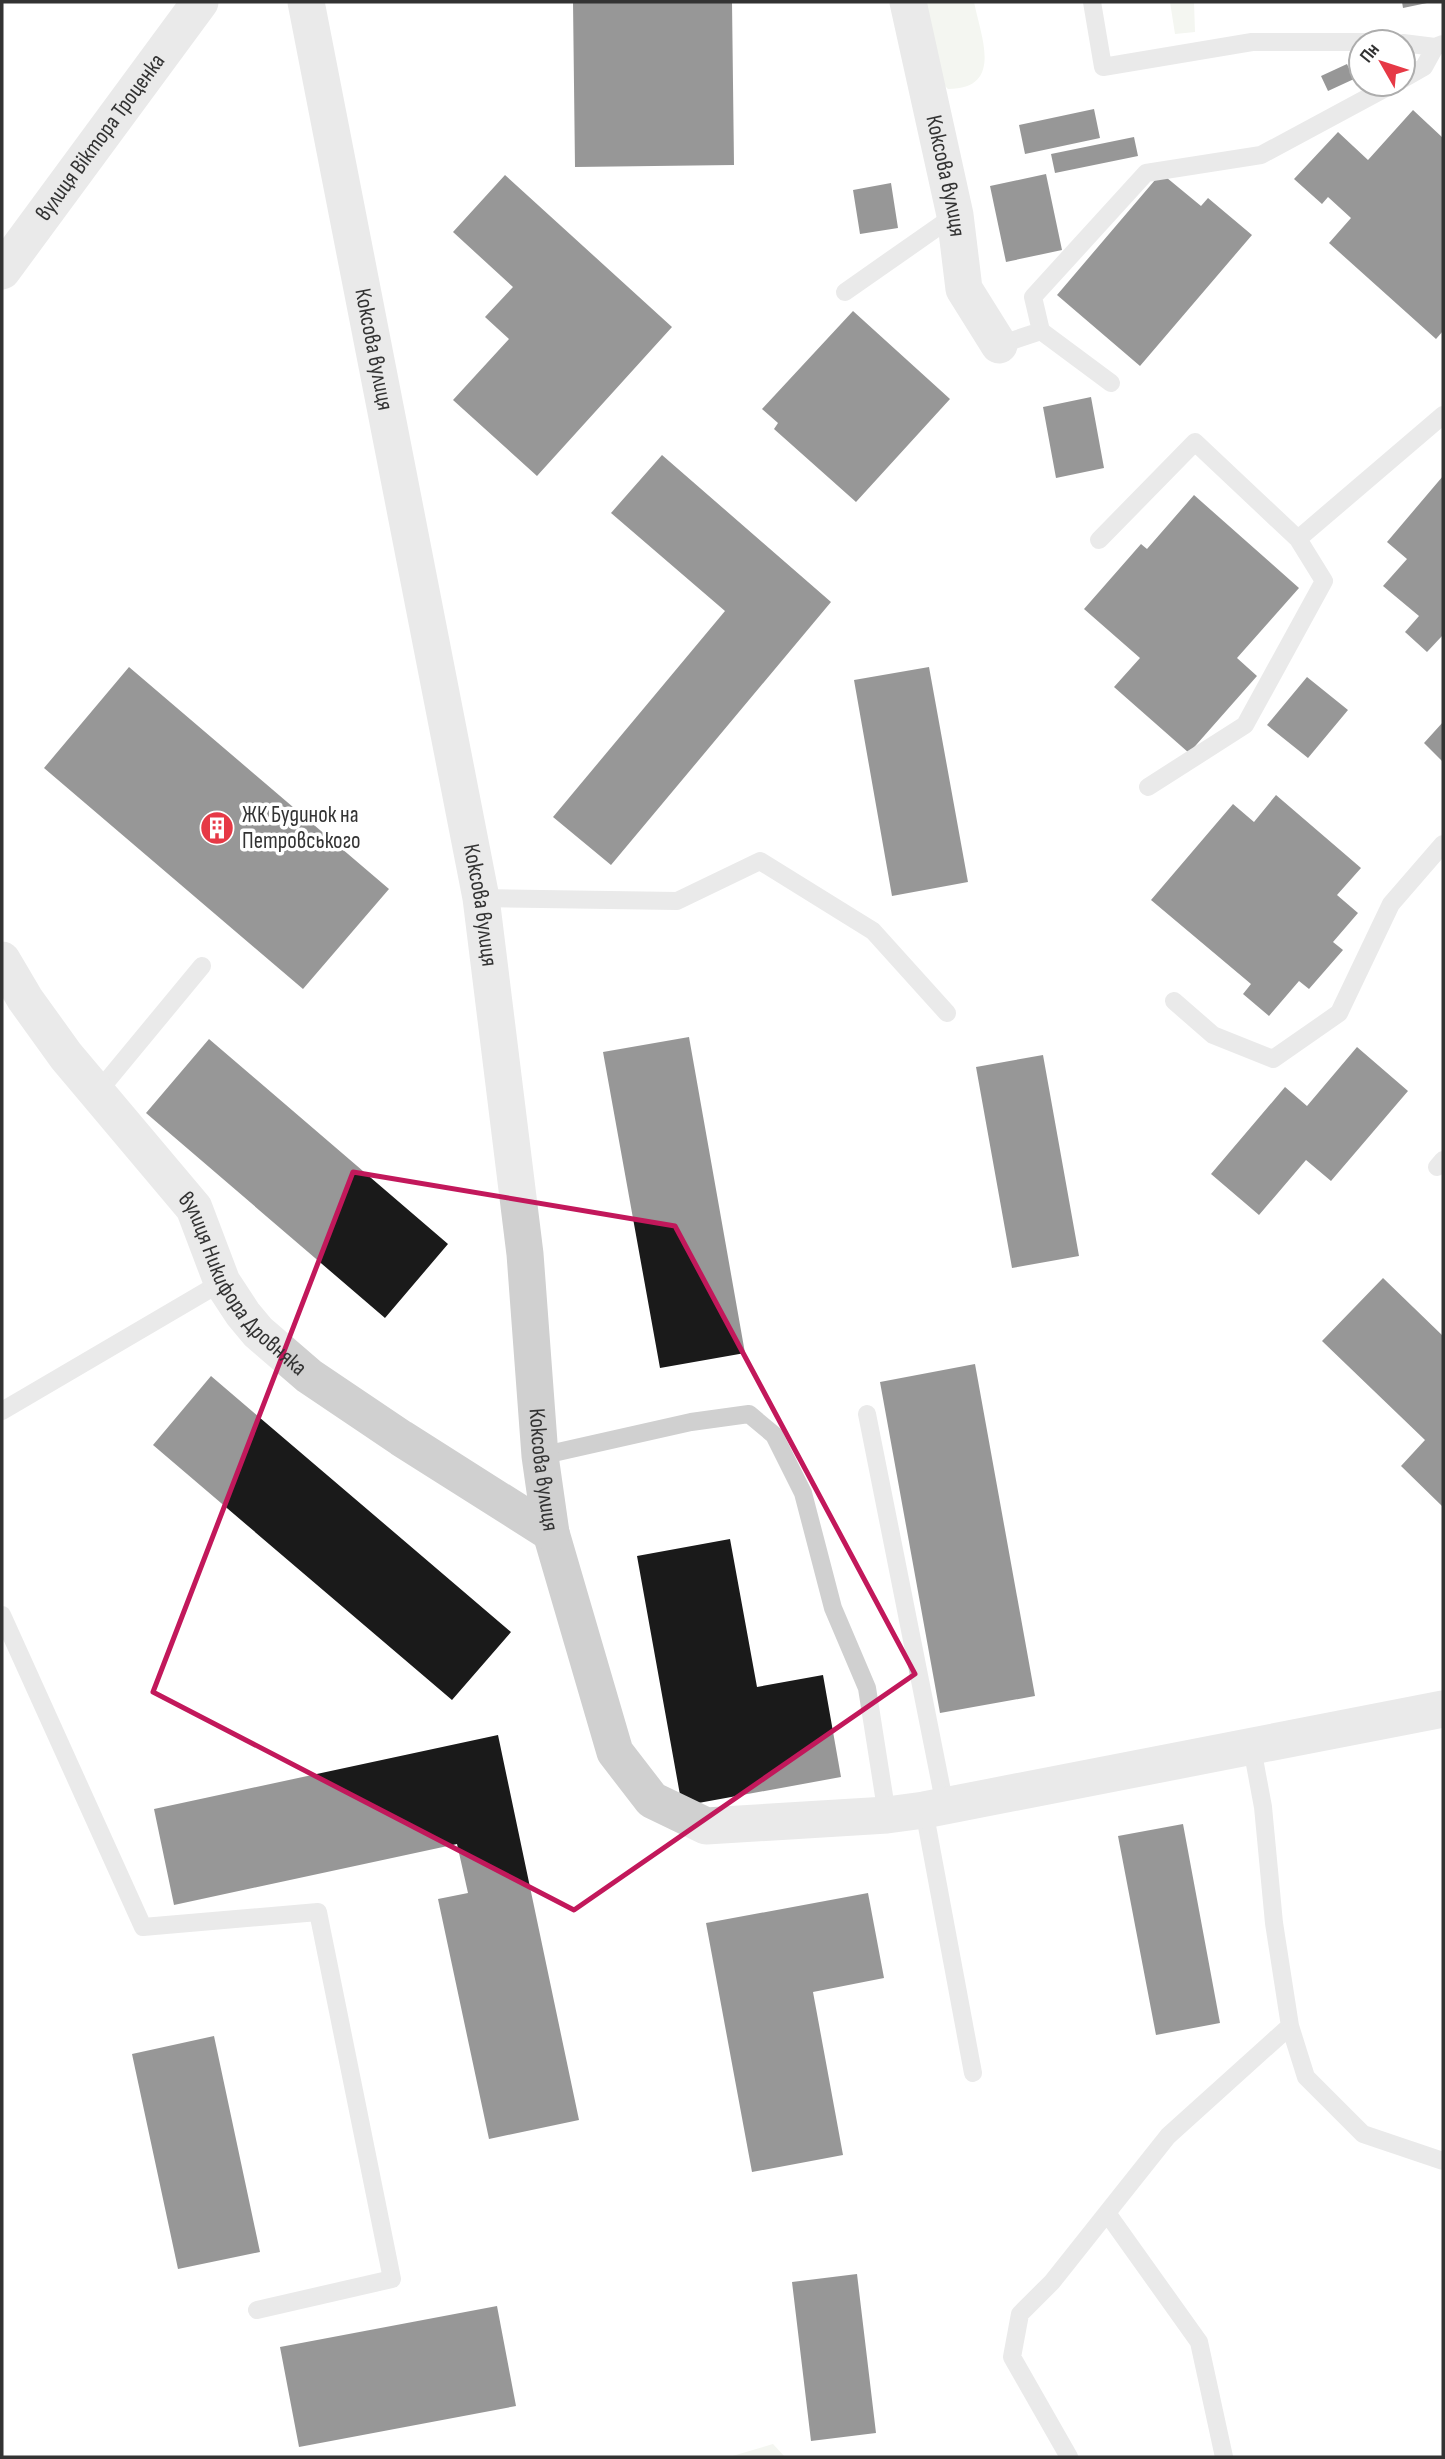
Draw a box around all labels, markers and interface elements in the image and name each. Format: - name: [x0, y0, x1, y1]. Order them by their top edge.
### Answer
- north arrow: [1347, 28, 1417, 98]
- text: Пн: [1355, 39, 1385, 68]
- street label: вулиця Віктора Троценка: [30, 48, 171, 226]
- street label: Коксова вулиця: [919, 112, 972, 238]
- street label: Коксова вулиця: [348, 286, 399, 413]
- place label: ЖК Будинок на Петровського: [242, 801, 361, 855]
- building icon: ЖК Будинок на Петровського: [198, 809, 236, 847]
- street label: Коксова вулиця: [457, 842, 503, 968]
- street label: вулиця Никифора Дровняка: [172, 1186, 313, 1382]
- street label: Коксова вулиця: [522, 1407, 565, 1533]

